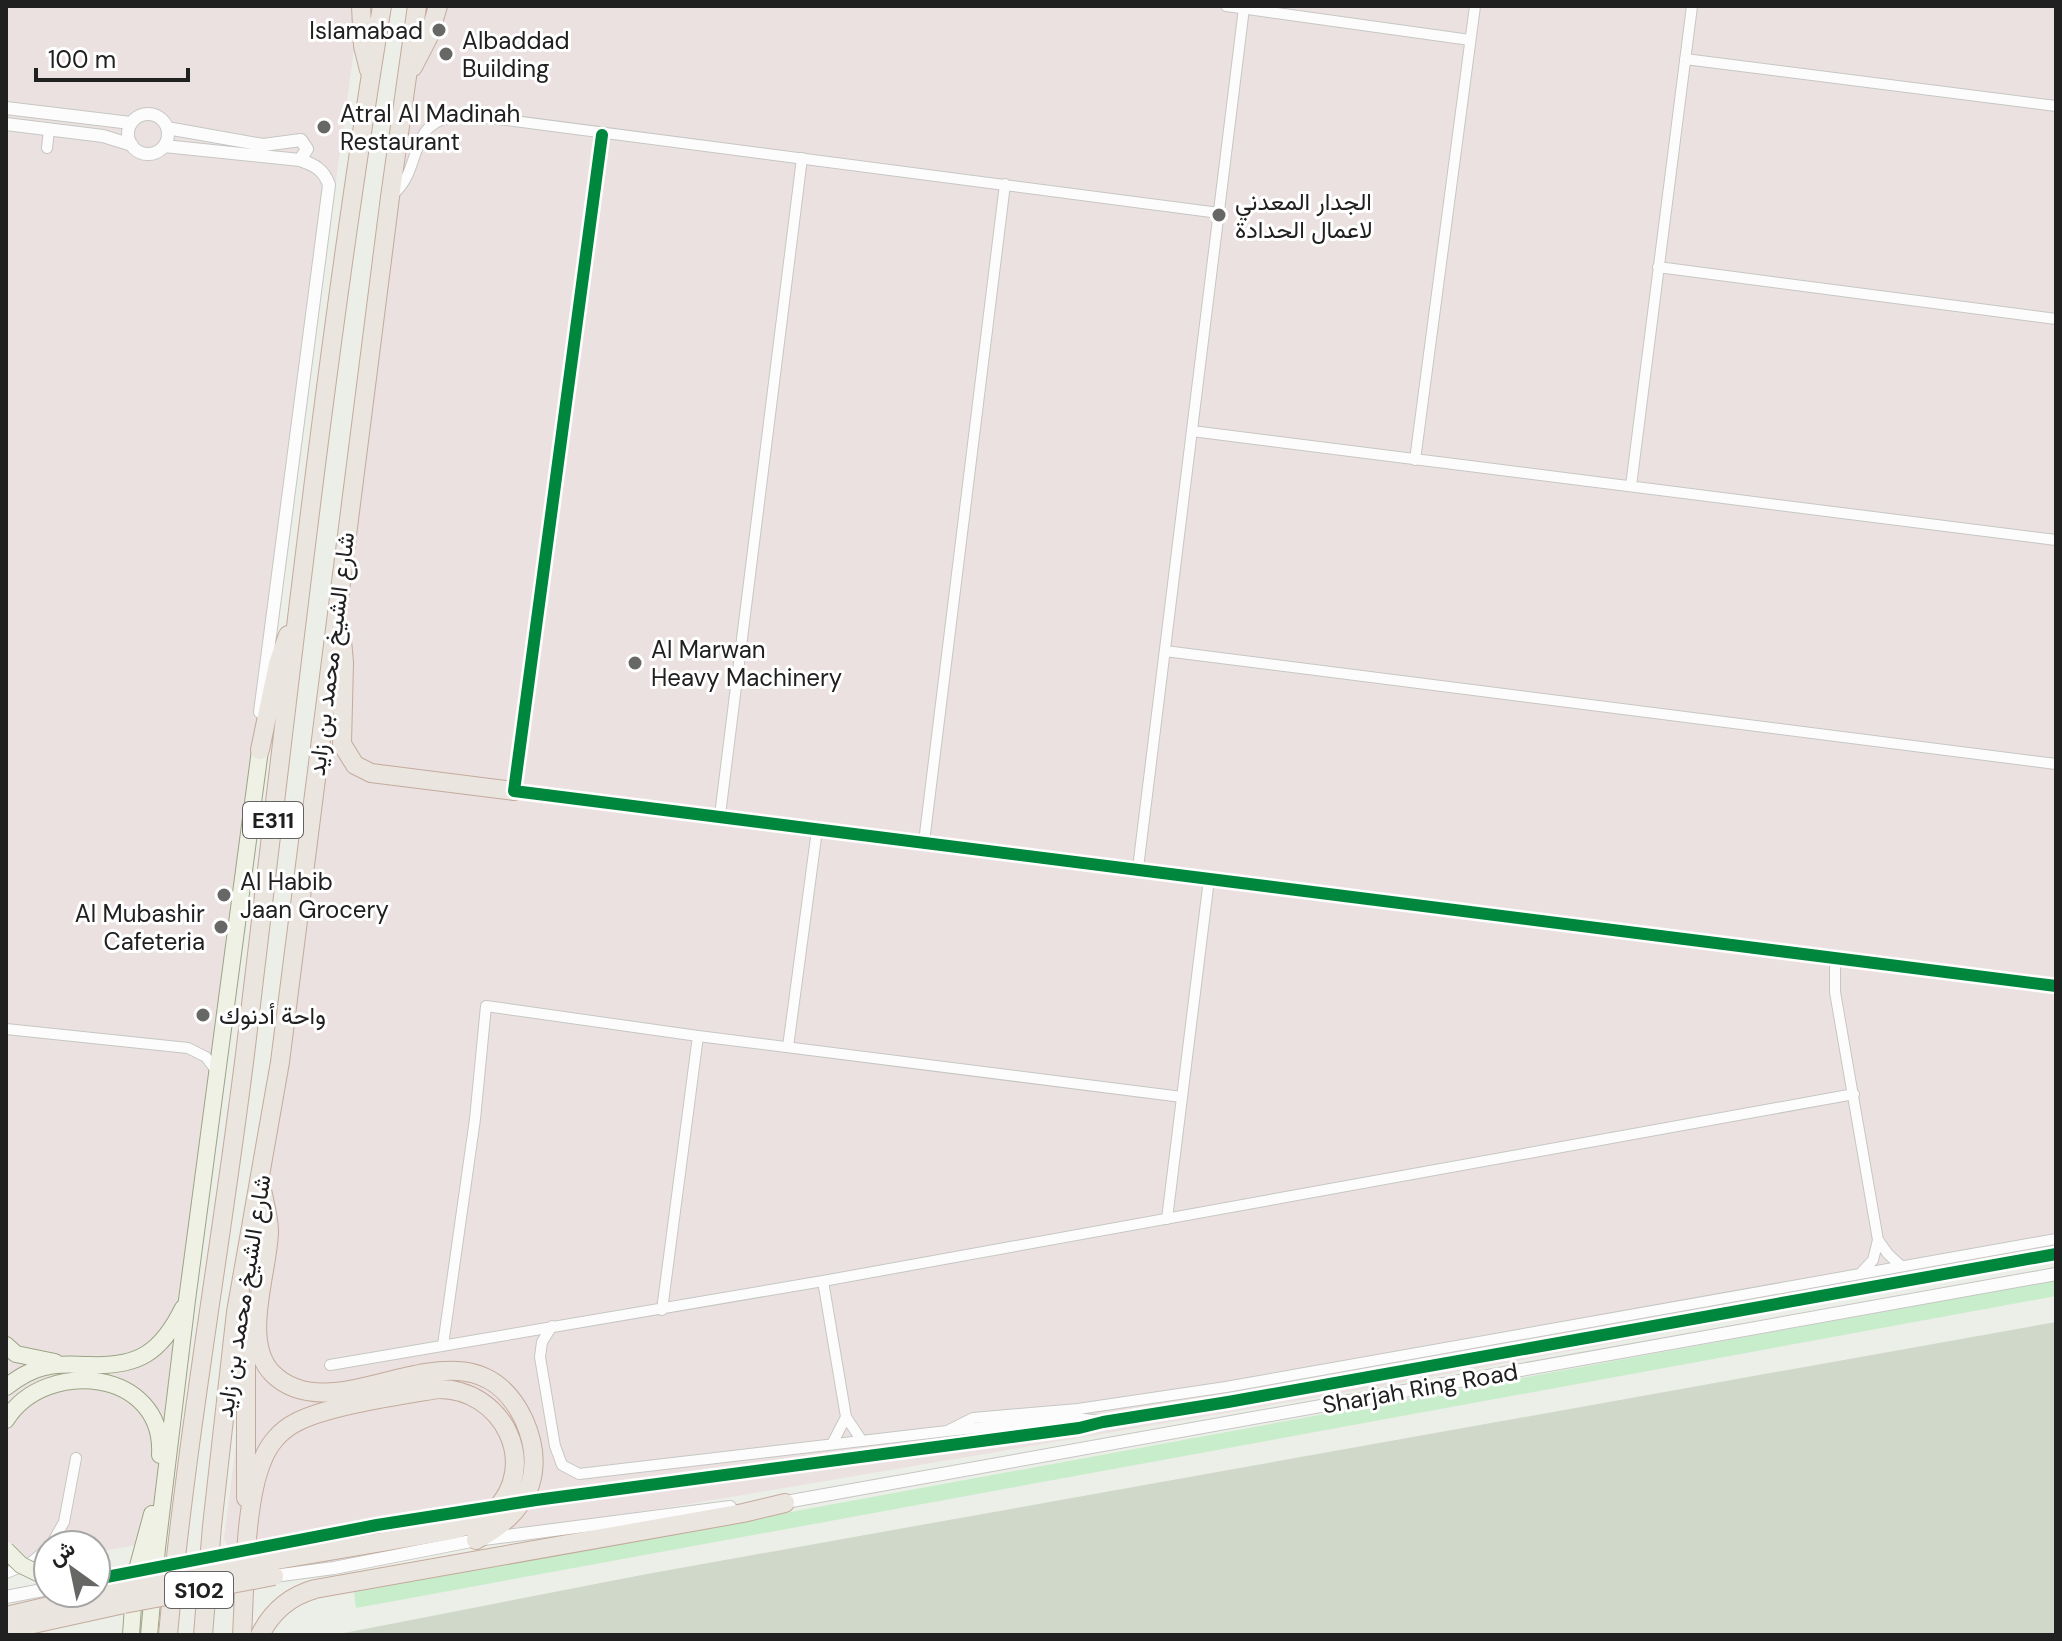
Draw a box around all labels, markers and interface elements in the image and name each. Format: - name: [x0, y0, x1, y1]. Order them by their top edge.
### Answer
- place label: Islamabad: [309, 15, 423, 46]
- marker: Islamabad: [430, 21, 448, 39]
- place label: Albaddad Building: [462, 25, 570, 84]
- scale bar: [36, 32, 188, 82]
- text: 100 m: [48, 44, 116, 75]
- marker: Albaddad Building: [437, 45, 455, 63]
- place label: Atral Al Madinah Restaurant: [340, 98, 520, 157]
- marker: Atral Al Madinah Restaurant: [315, 118, 333, 136]
- place label: الجدار المعدني لاعمال الحدادة: [1235, 186, 1373, 245]
- marker: الجدار المعدني لاعمال الحدادة: [1210, 206, 1228, 224]
- street label: شارع الشيخ محمد بن زايد: [301, 530, 363, 778]
- place label: Al Marwan Heavy Machinery: [651, 634, 842, 693]
- marker: Al Marwan Heavy Machinery: [626, 654, 644, 672]
- road number: E311: [243, 802, 303, 838]
- place label: Al Habib Jaan Grocery: [240, 866, 389, 925]
- marker: Al Habib Jaan Grocery: [215, 886, 233, 904]
- place label: Al Mubashir Cafeteria: [75, 898, 205, 957]
- marker: Al Mubashir Cafeteria: [212, 918, 230, 936]
- place label: واحة أدنوك: [219, 1000, 326, 1031]
- marker: واحة أدنوك: [194, 1006, 212, 1024]
- street label: شارع الشيخ محمد بن زايد: [208, 1172, 279, 1420]
- street label: Sharjah Ring Road: [1320, 1356, 1520, 1420]
- north arrow: [32, 1529, 112, 1609]
- text: ش: [42, 1533, 80, 1572]
- road number: S102: [165, 1572, 233, 1608]

